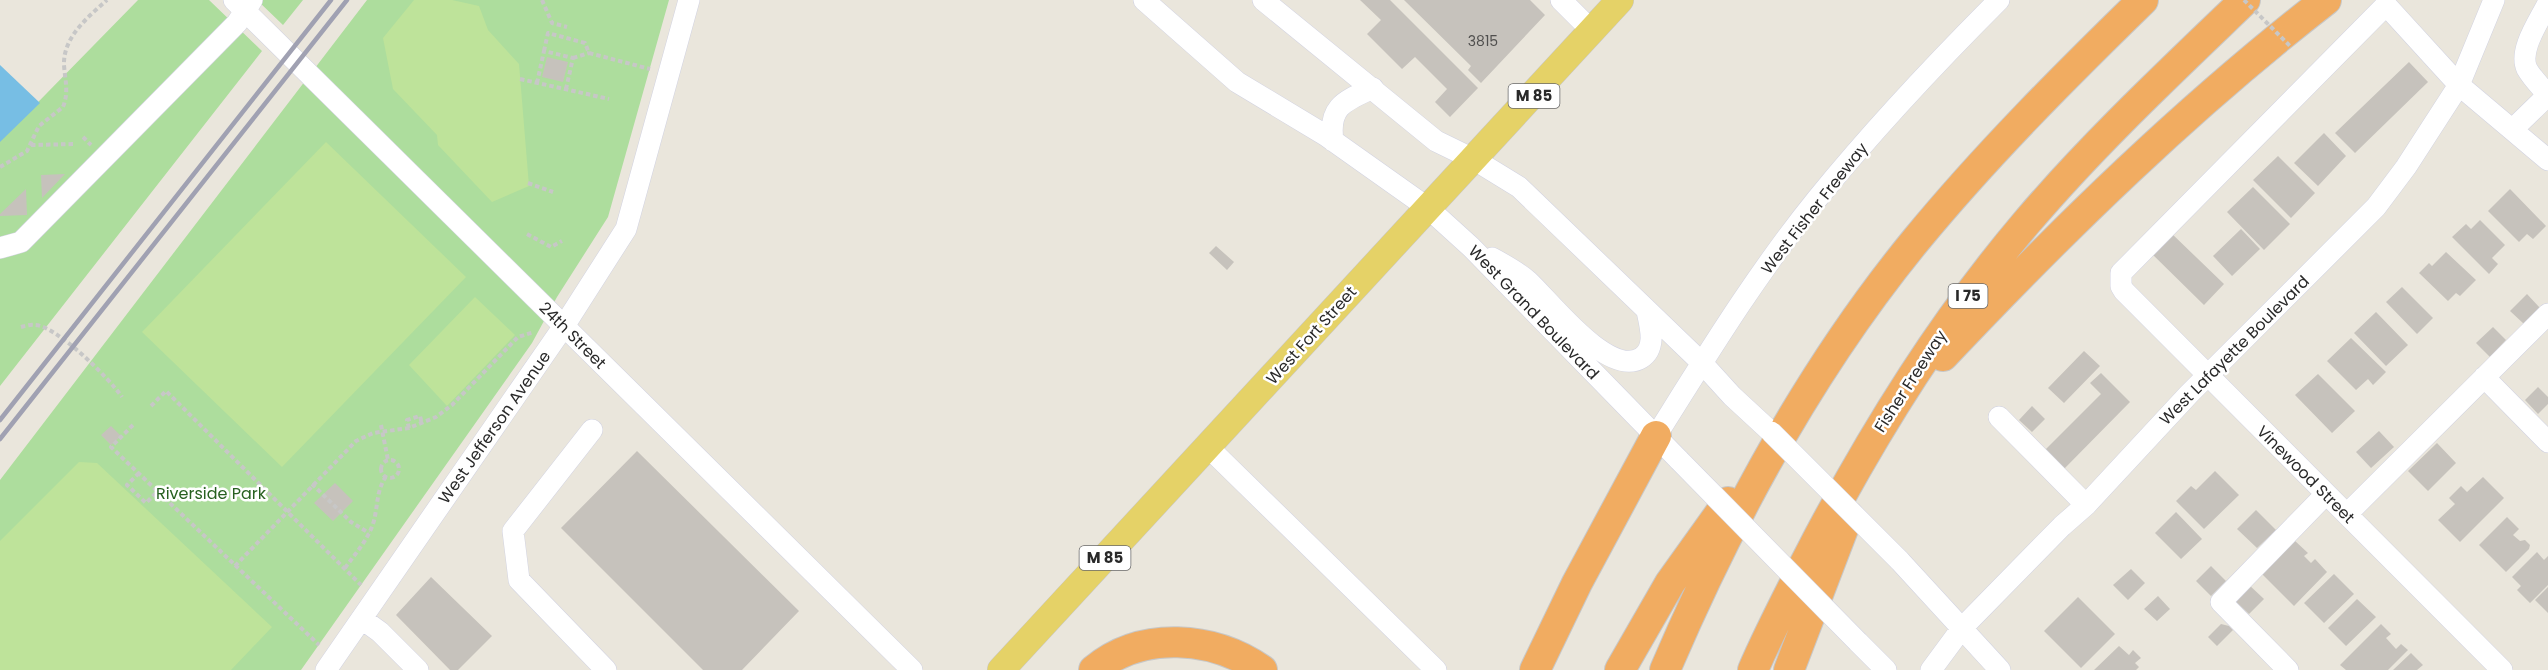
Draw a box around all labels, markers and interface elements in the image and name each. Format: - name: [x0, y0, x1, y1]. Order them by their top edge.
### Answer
- house number: 3815: [1468, 31, 1498, 51]
- road number: M 85: [1508, 84, 1559, 108]
- street label: West Fisher Freeway: [1756, 138, 1873, 279]
- street label: West Grand Boulevard: [1463, 240, 1604, 385]
- street label: West Lafayette Boulevard: [2154, 270, 2314, 430]
- street label: West Fort Street: [1261, 281, 1362, 390]
- road number: I 75: [1948, 284, 1988, 308]
- street label: 24th Street: [534, 297, 611, 374]
- street label: Fisher Freeway: [1869, 326, 1952, 437]
- street label: West Jefferson Avenue: [433, 346, 556, 508]
- street label: Vinewood Street: [2251, 420, 2360, 529]
- park label: Riverside Park: [156, 482, 267, 505]
- road number: M 85: [1080, 546, 1130, 570]

